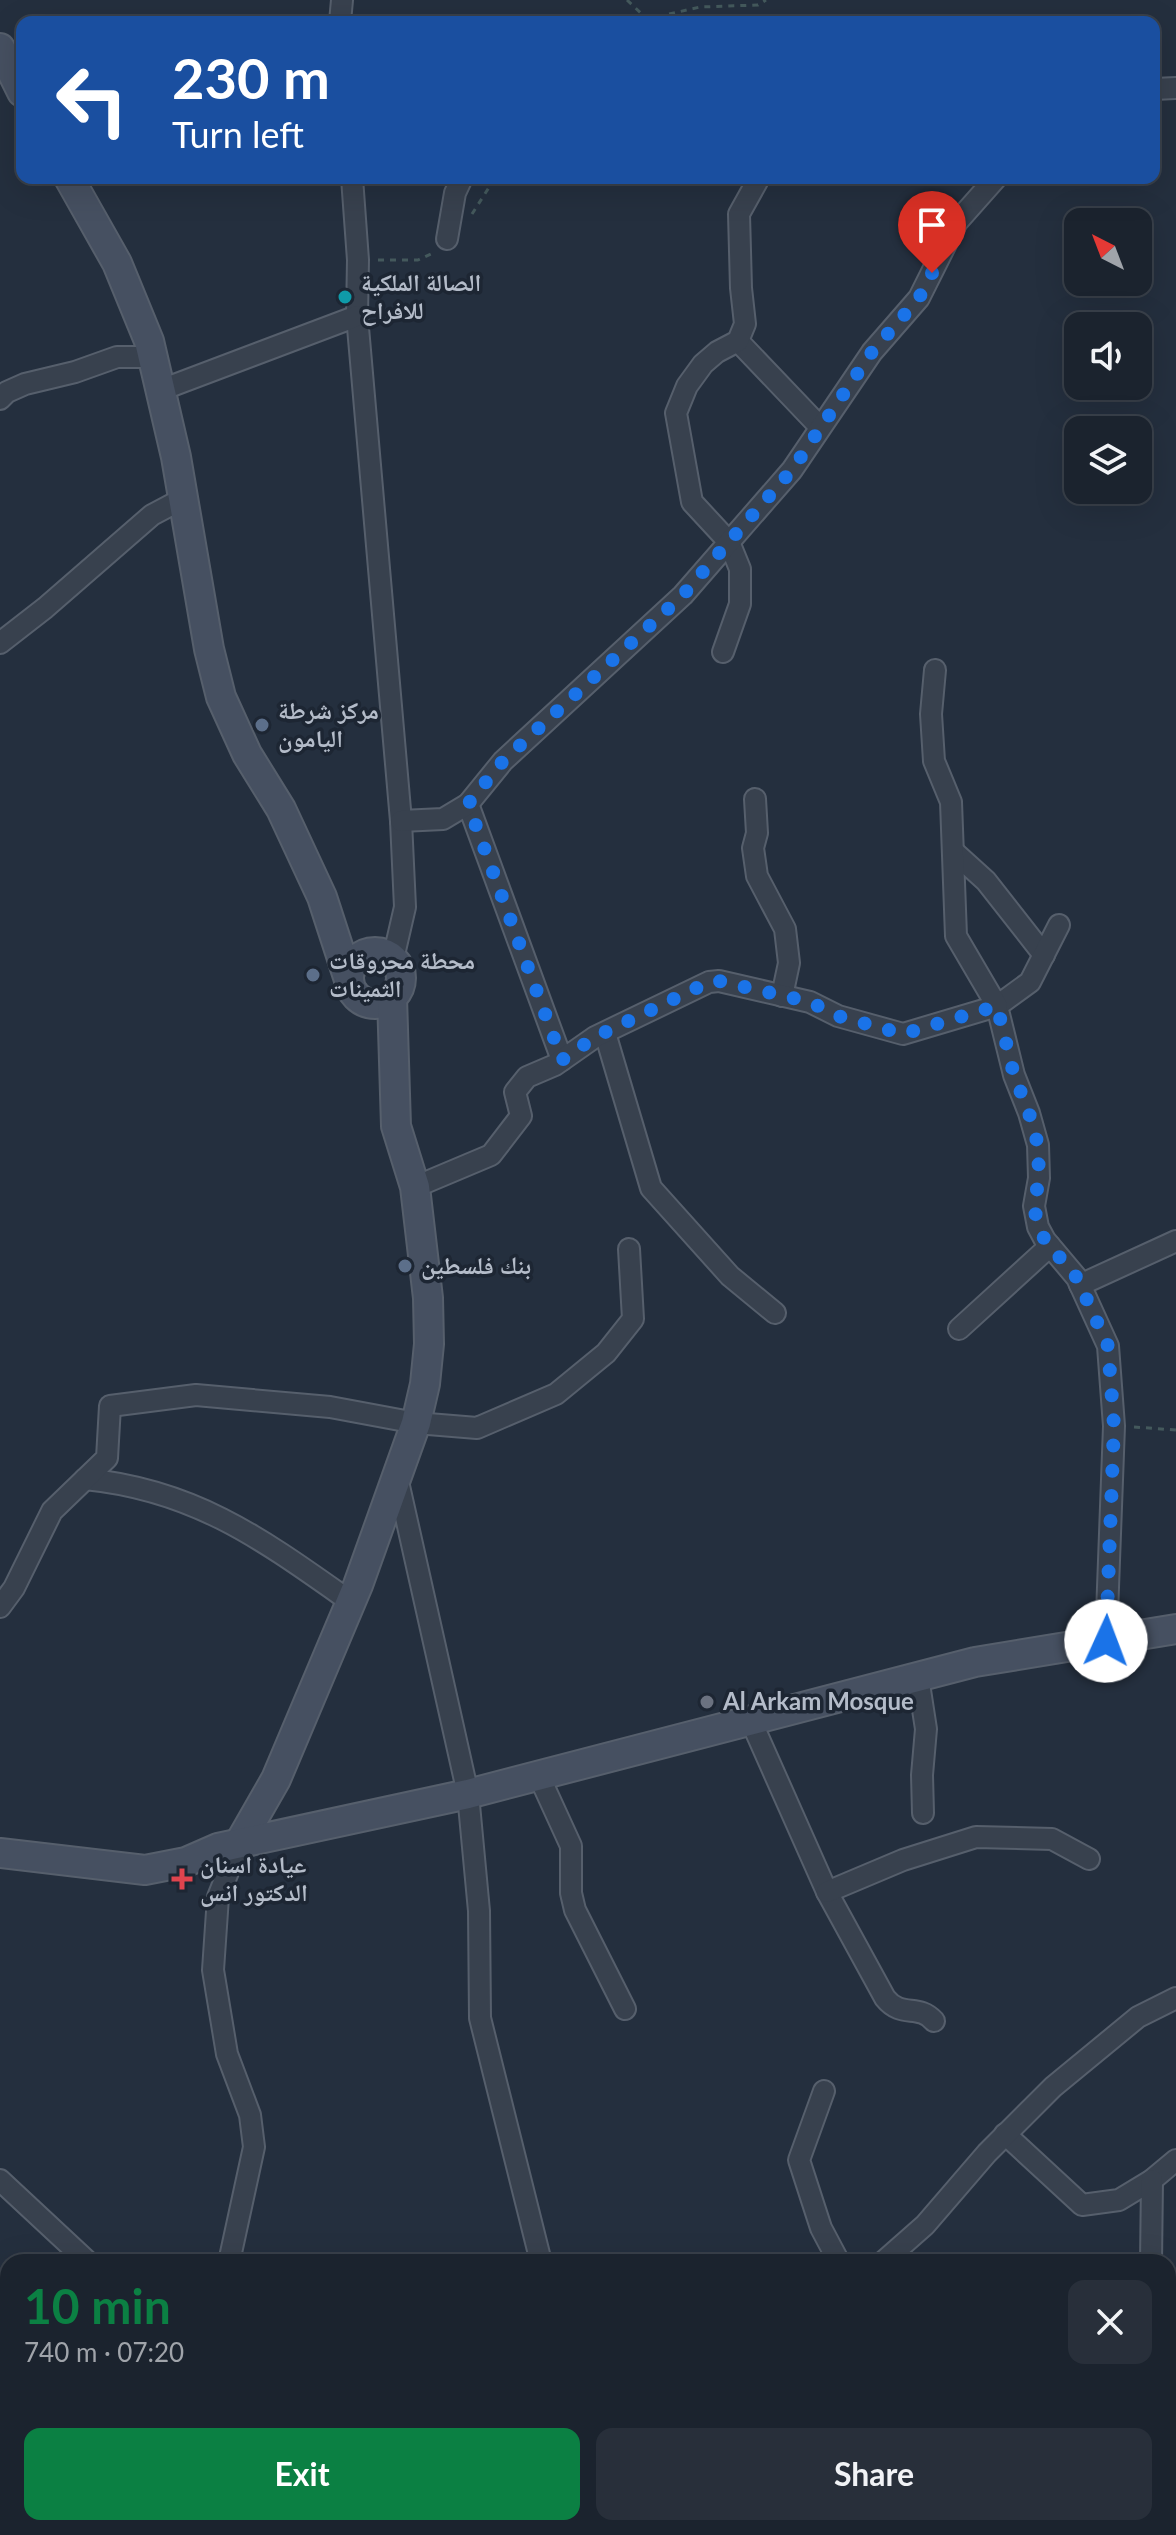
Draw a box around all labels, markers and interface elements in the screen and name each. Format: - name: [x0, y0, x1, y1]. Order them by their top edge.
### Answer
- text: 230 m: [172, 44, 330, 111]
- icon: left: [40, 48, 144, 152]
- text: Turn left: [172, 112, 304, 156]
- pin: [898, 191, 966, 273]
- icon: arrive: [910, 203, 954, 247]
- north arrow: [1064, 208, 1152, 296]
- map controls: [1064, 208, 1152, 504]
- place label: الصالة الملكية للافراح: [361, 267, 481, 326]
- marker: الصالة الملكية للافراح: [336, 288, 354, 306]
- button: sound: [1064, 312, 1152, 400]
- button: layers: [1064, 416, 1152, 504]
- place label: مركز شرطة اليامون: [278, 695, 379, 753]
- marker: مركز شرطة اليامون: [253, 716, 271, 734]
- place label: محطة محروقات الثمينات: [329, 945, 475, 1003]
- marker: محطة محروقات الثمينات: [304, 966, 322, 984]
- place label: بنك فلسطين: [421, 1250, 531, 1280]
- marker: بنك فلسطين: [396, 1257, 414, 1275]
- position arrow: [1064, 1599, 1148, 1683]
- place label: Al Arkam Mosque: [722, 1686, 914, 1715]
- marker: Al Arkam Mosque: [698, 1693, 716, 1711]
- place label: عيادة اسنان الدكتور انس: [200, 1849, 308, 1907]
- marker: عيادة اسنان الدكتور انس: [171, 1868, 193, 1890]
- text: 10 min: [24, 2277, 171, 2334]
- button: close: [1068, 2280, 1152, 2364]
- text: 740 m · 07:20: [24, 2336, 184, 2368]
- button: Exit: [24, 2428, 580, 2520]
- button: Share: [596, 2428, 1152, 2520]

